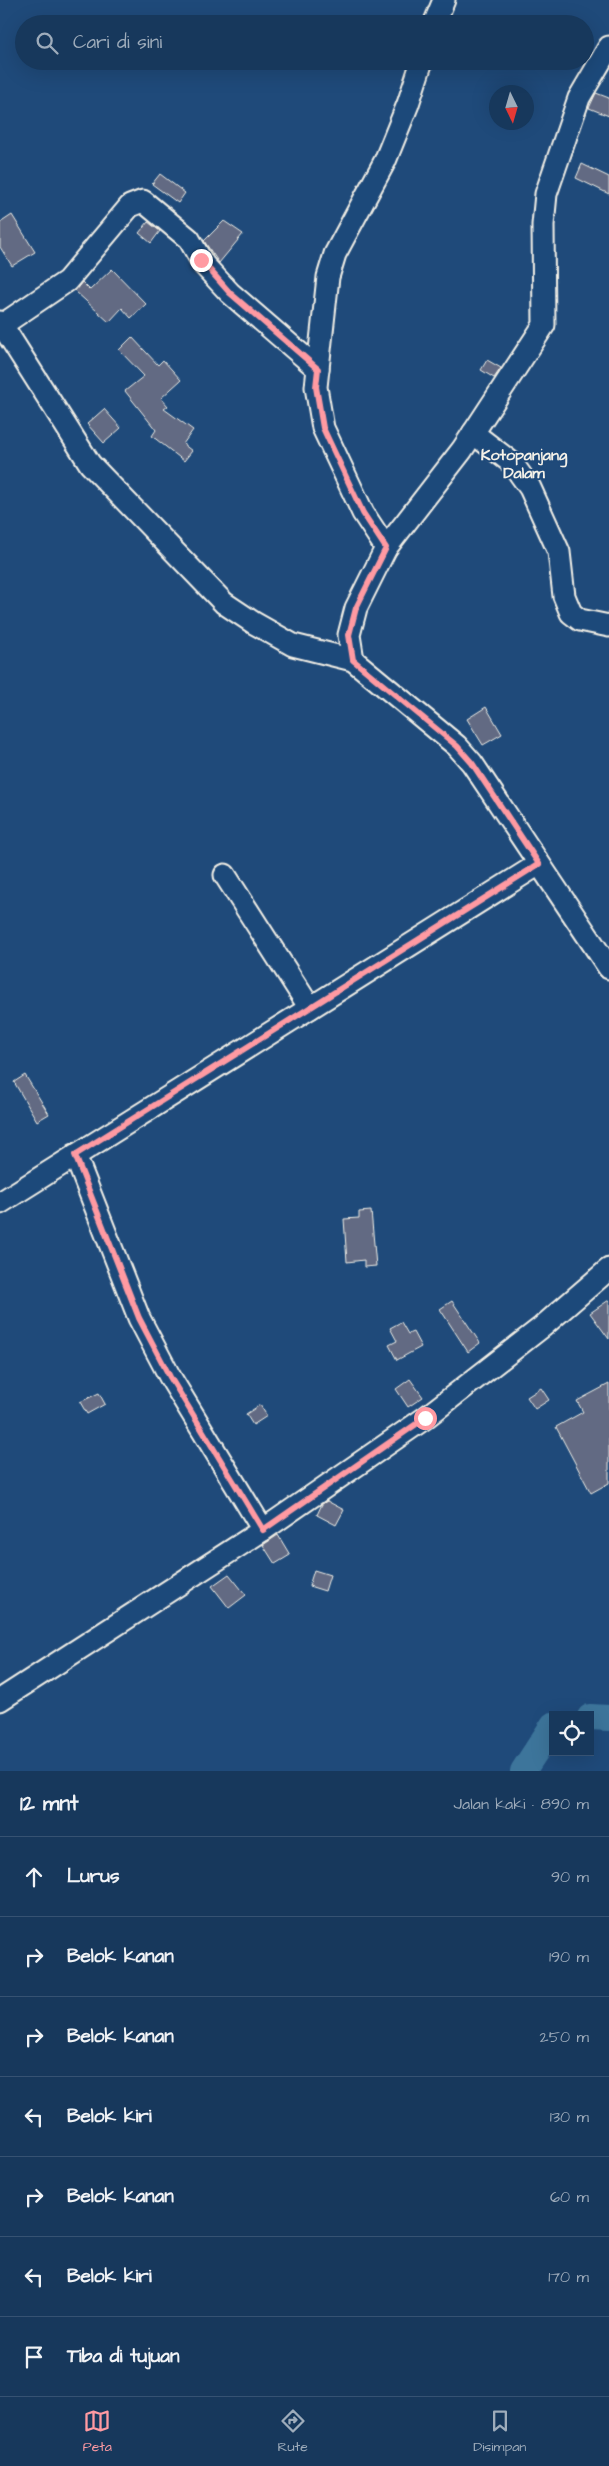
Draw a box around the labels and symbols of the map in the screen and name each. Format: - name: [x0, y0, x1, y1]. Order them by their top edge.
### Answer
- north arrow: [489, 85, 534, 130]
- route end: [190, 249, 213, 272]
- district label: Kotopanjang Dalam: [481, 444, 568, 484]
- route start: [414, 1407, 437, 1430]

